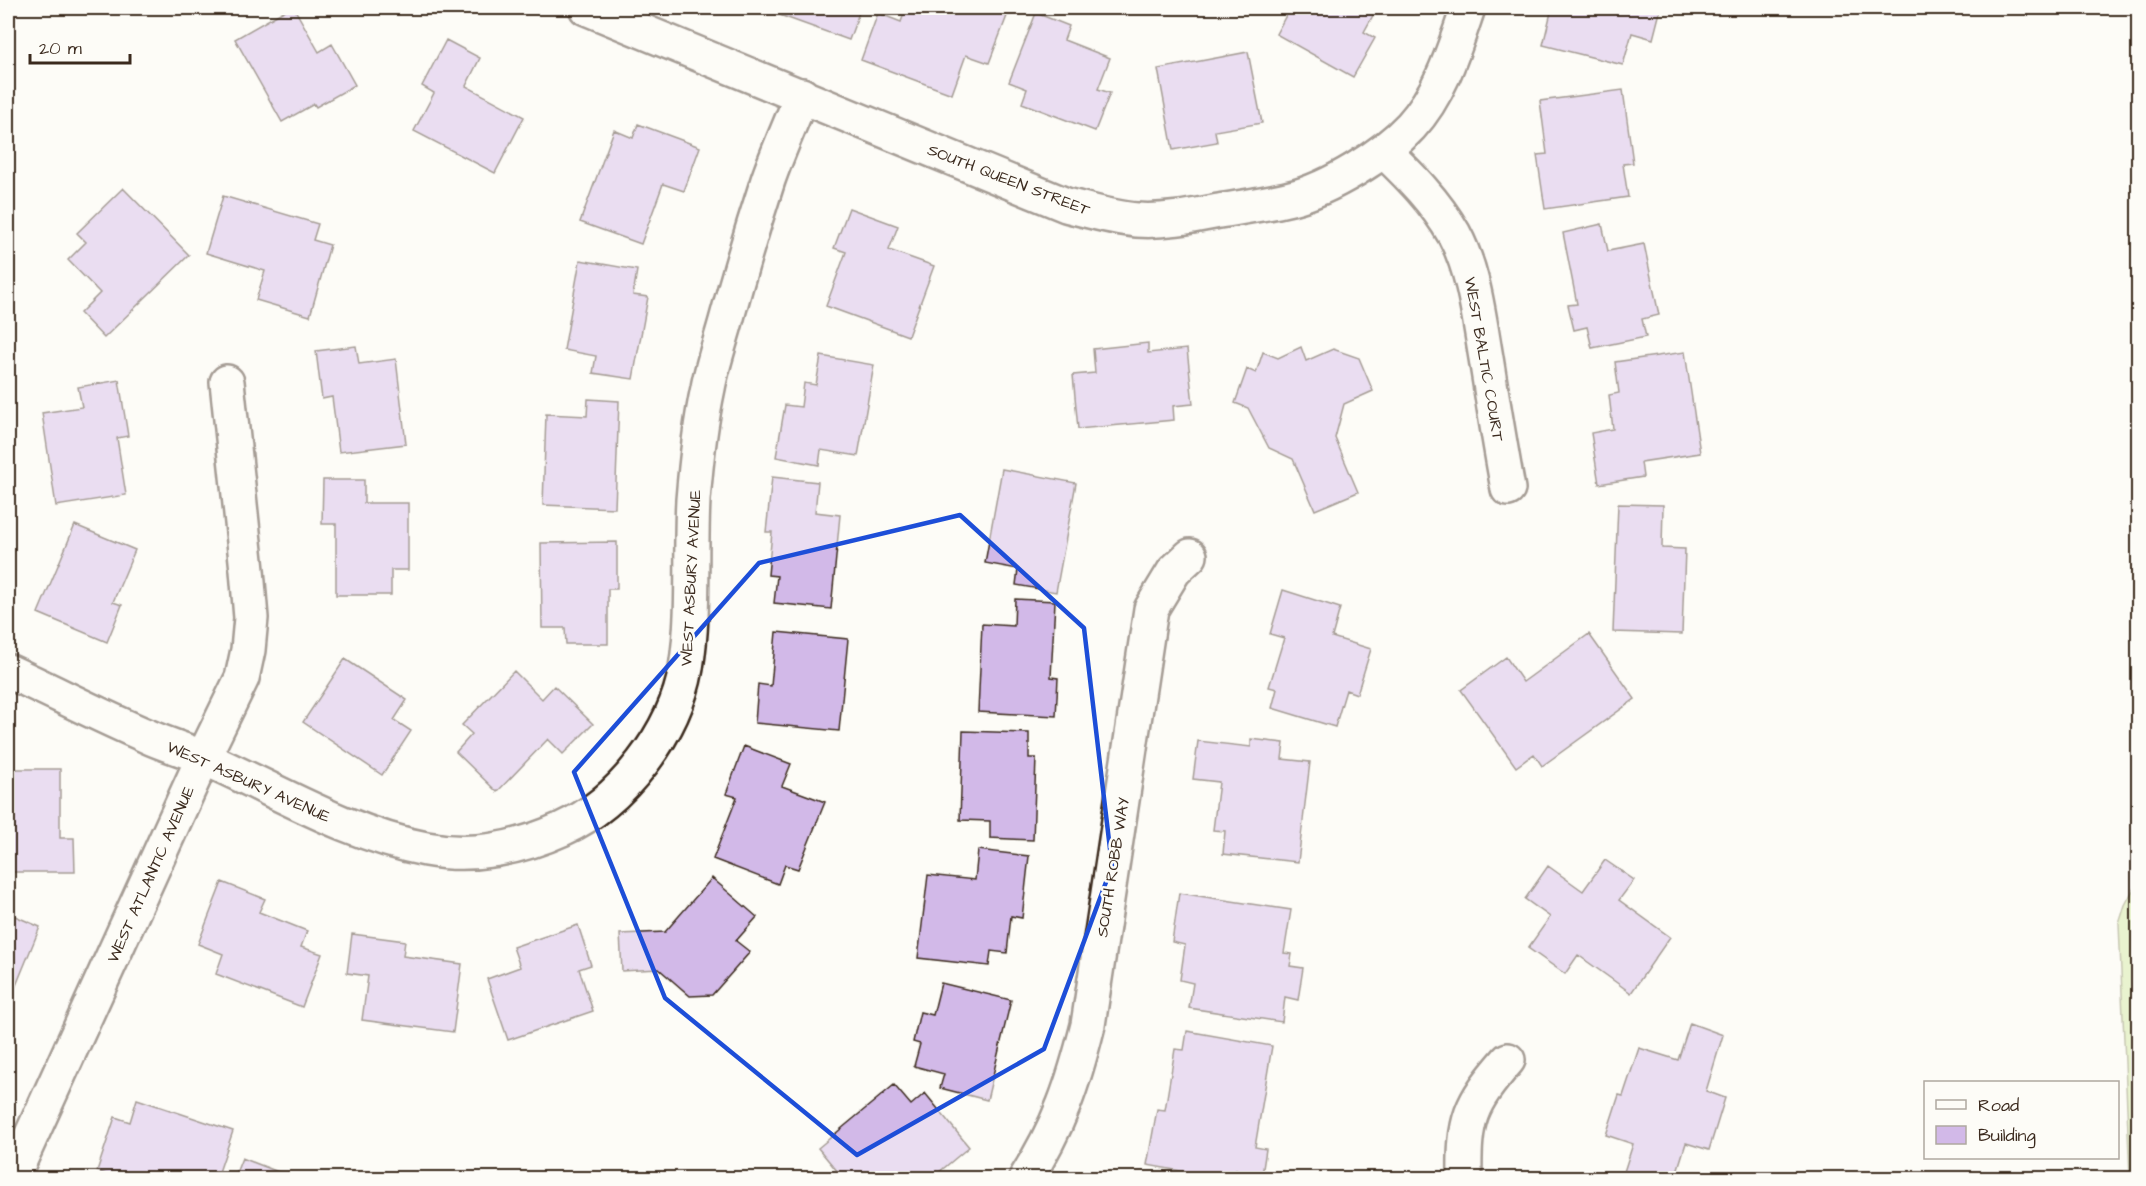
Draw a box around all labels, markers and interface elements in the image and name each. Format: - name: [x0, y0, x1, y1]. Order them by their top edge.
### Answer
- scale bar: [30, 27, 130, 65]
- text: 20 m: [39, 36, 82, 61]
- street label: SOUTH QUEEN STREET: [924, 139, 1093, 221]
- street label: WEST BALTIC COURT: [1459, 275, 1509, 443]
- street label: WEST ASBURY AVENUE: [675, 489, 707, 667]
- street label: WEST ASBURY AVENUE: [163, 736, 334, 828]
- street label: WEST ATLANTIC AVENUE: [102, 782, 200, 966]
- street label: SOUTH ROBB WAY: [1091, 795, 1135, 939]
- legend: [1924, 1081, 2119, 1159]
- text: Road: [1978, 1093, 2019, 1118]
- text: Building: [1978, 1123, 2036, 1149]

